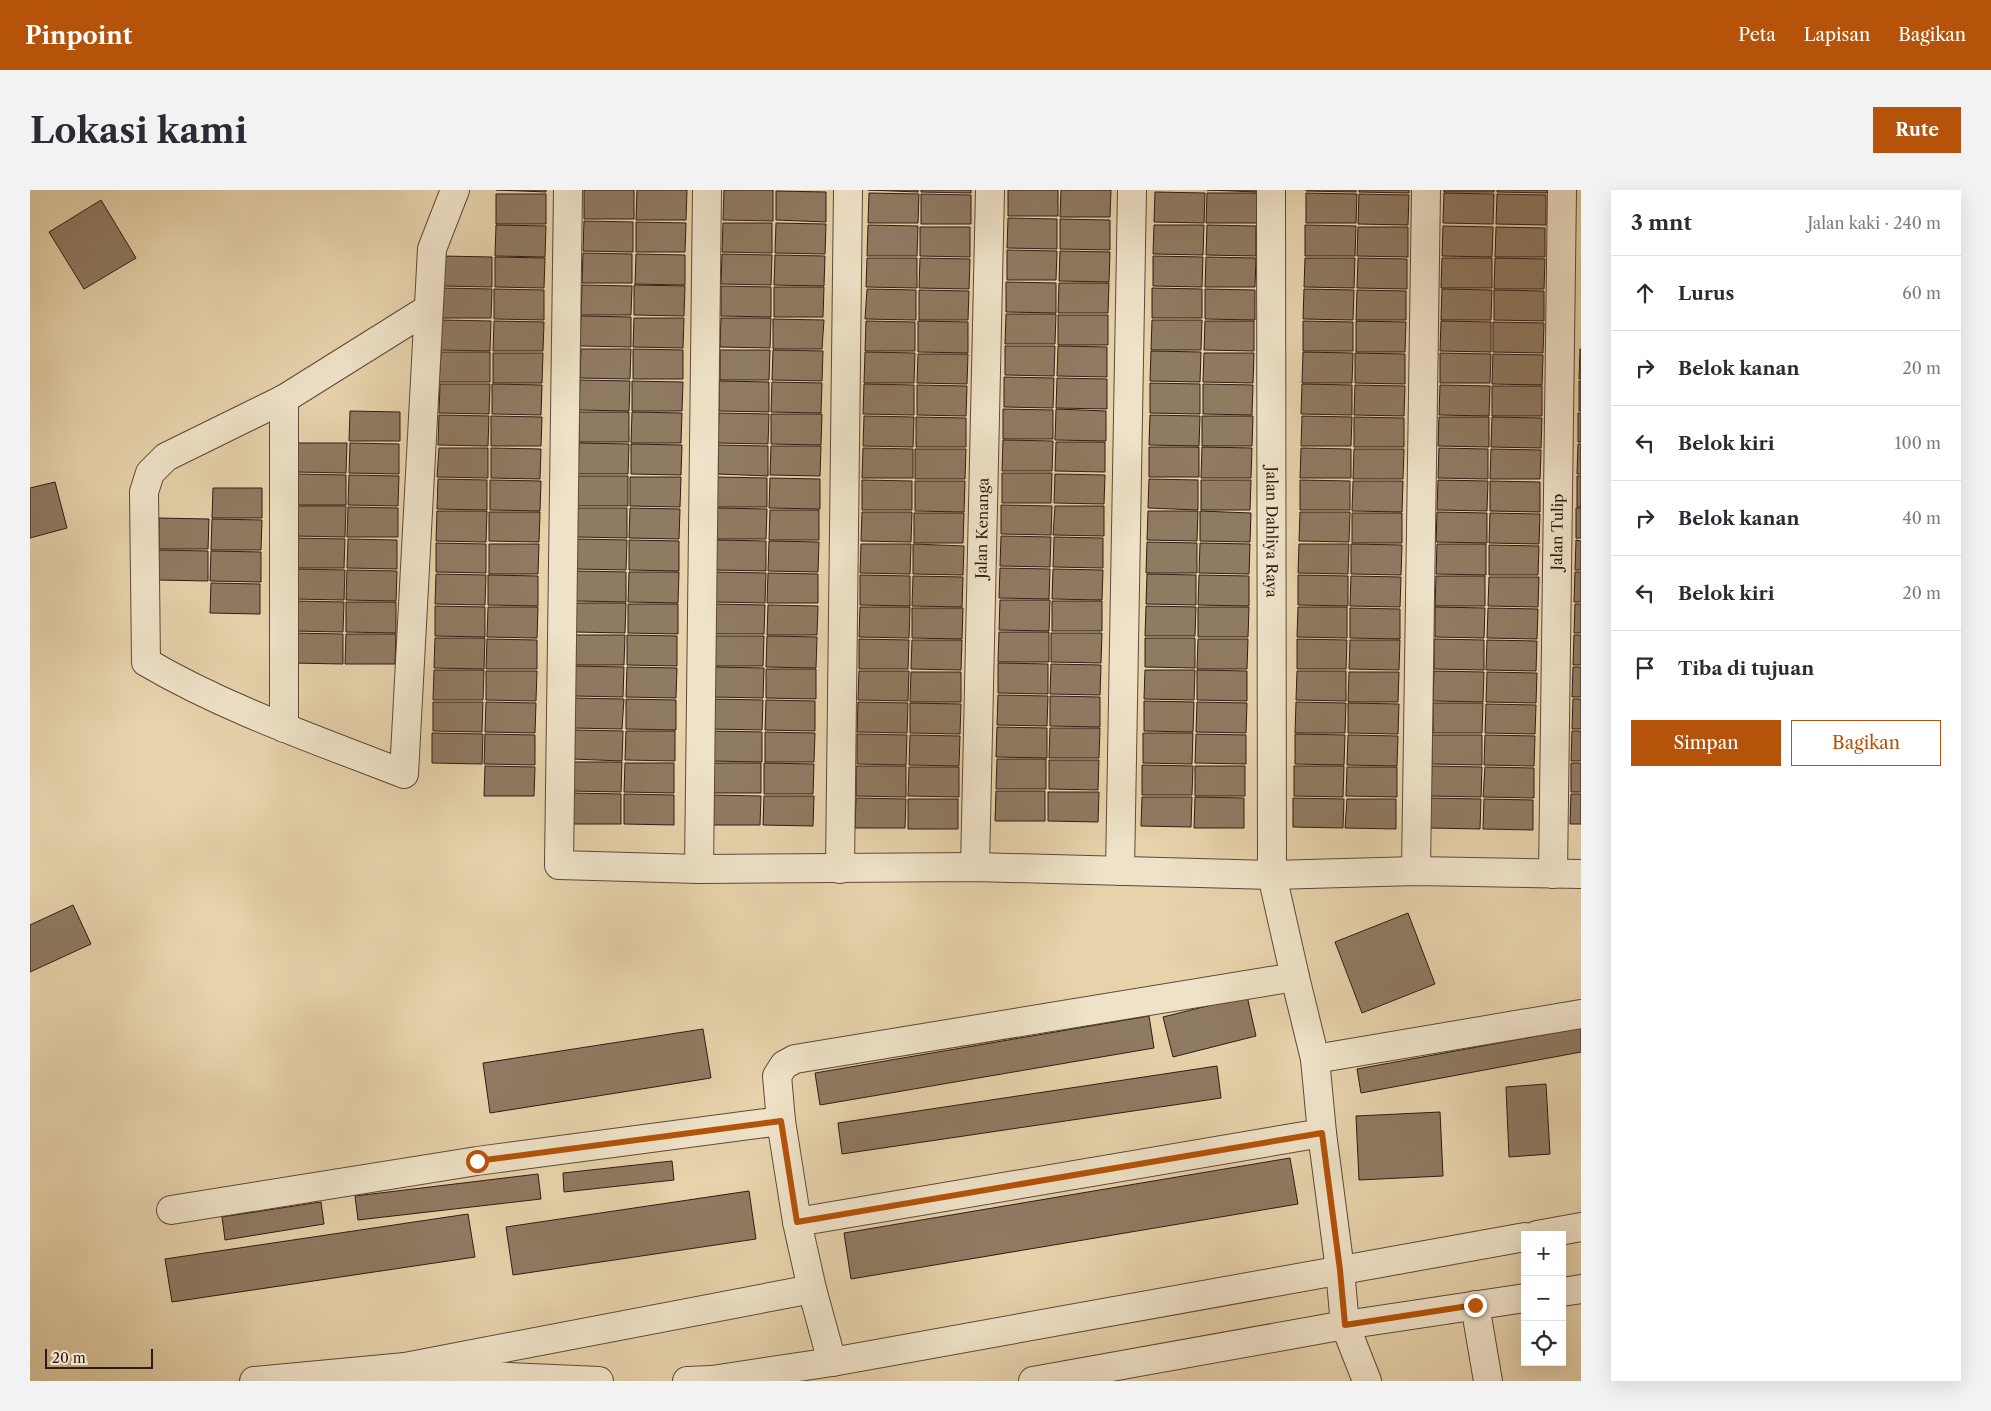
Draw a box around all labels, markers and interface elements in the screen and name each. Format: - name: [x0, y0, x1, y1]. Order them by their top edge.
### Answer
- text: Pinpoint: [25, 21, 132, 50]
- text: Peta: [1738, 24, 1776, 46]
- text: Lapisan: [1804, 24, 1870, 46]
- text: Bagikan: [1898, 24, 1966, 46]
- button: Rute: [1873, 107, 1961, 153]
- text: Lokasi kami: [30, 109, 247, 152]
- text: 3 mnt: [1631, 210, 1692, 235]
- text: Jalan kaki · 240 m: [1807, 213, 1941, 233]
- icon: ahead: [1631, 279, 1659, 307]
- text: Lurus: [1678, 282, 1734, 305]
- text: 60 m: [1902, 283, 1941, 303]
- icon: right: [1631, 354, 1659, 382]
- text: Belok kanan: [1678, 357, 1800, 380]
- text: 20 m: [1902, 358, 1941, 378]
- icon: left: [1631, 429, 1659, 457]
- text: Belok kiri: [1678, 432, 1775, 455]
- text: 100 m: [1895, 433, 1941, 453]
- street label: Jalan Dahliya Raya: [1262, 464, 1282, 598]
- street label: Jalan Kenanga: [971, 477, 993, 581]
- street label: Jalan Tulip: [1547, 494, 1567, 572]
- icon: right: [1631, 504, 1659, 532]
- text: Belok kanan: [1678, 507, 1800, 530]
- text: 40 m: [1902, 508, 1941, 528]
- icon: left: [1631, 579, 1659, 607]
- text: Belok kiri: [1678, 582, 1775, 605]
- text: 20 m: [1902, 583, 1941, 603]
- icon: arrive: [1631, 654, 1659, 682]
- text: Tiba di tujuan: [1678, 657, 1814, 680]
- button: Simpan: [1631, 720, 1781, 766]
- button: Bagikan: [1791, 720, 1941, 766]
- route start: [466, 1150, 489, 1173]
- map controls: [1521, 1231, 1566, 1366]
- button: +: [1521, 1231, 1566, 1276]
- button: −: [1521, 1276, 1566, 1321]
- route end: [1464, 1294, 1487, 1317]
- button: locate: [1521, 1321, 1566, 1366]
- scale bar: [45, 1346, 152, 1369]
- text: 20 m: [52, 1349, 86, 1367]

